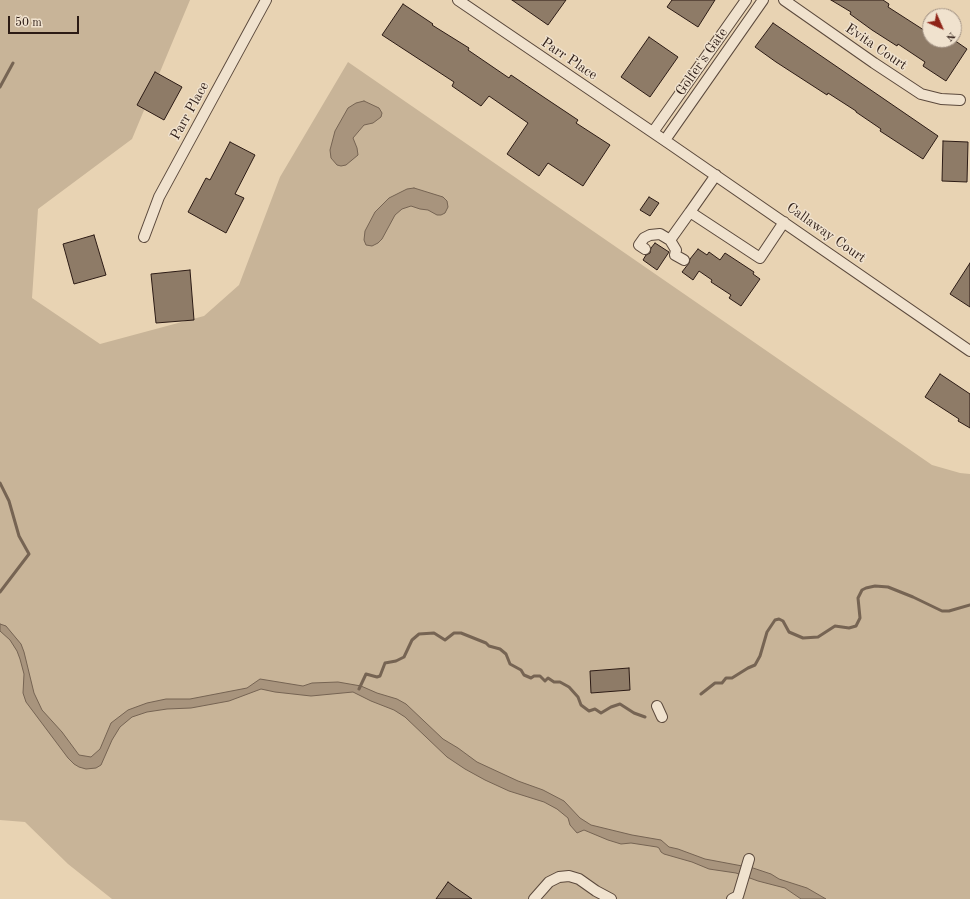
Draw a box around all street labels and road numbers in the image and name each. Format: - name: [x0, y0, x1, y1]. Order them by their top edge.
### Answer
- street label: Evita Court: [842, 20, 910, 74]
- street label: Golfer's Gate: [672, 25, 732, 99]
- street label: Parr Place: [538, 34, 600, 84]
- street label: Parr Place: [167, 79, 213, 143]
- street label: Callaway Court: [783, 199, 869, 267]

